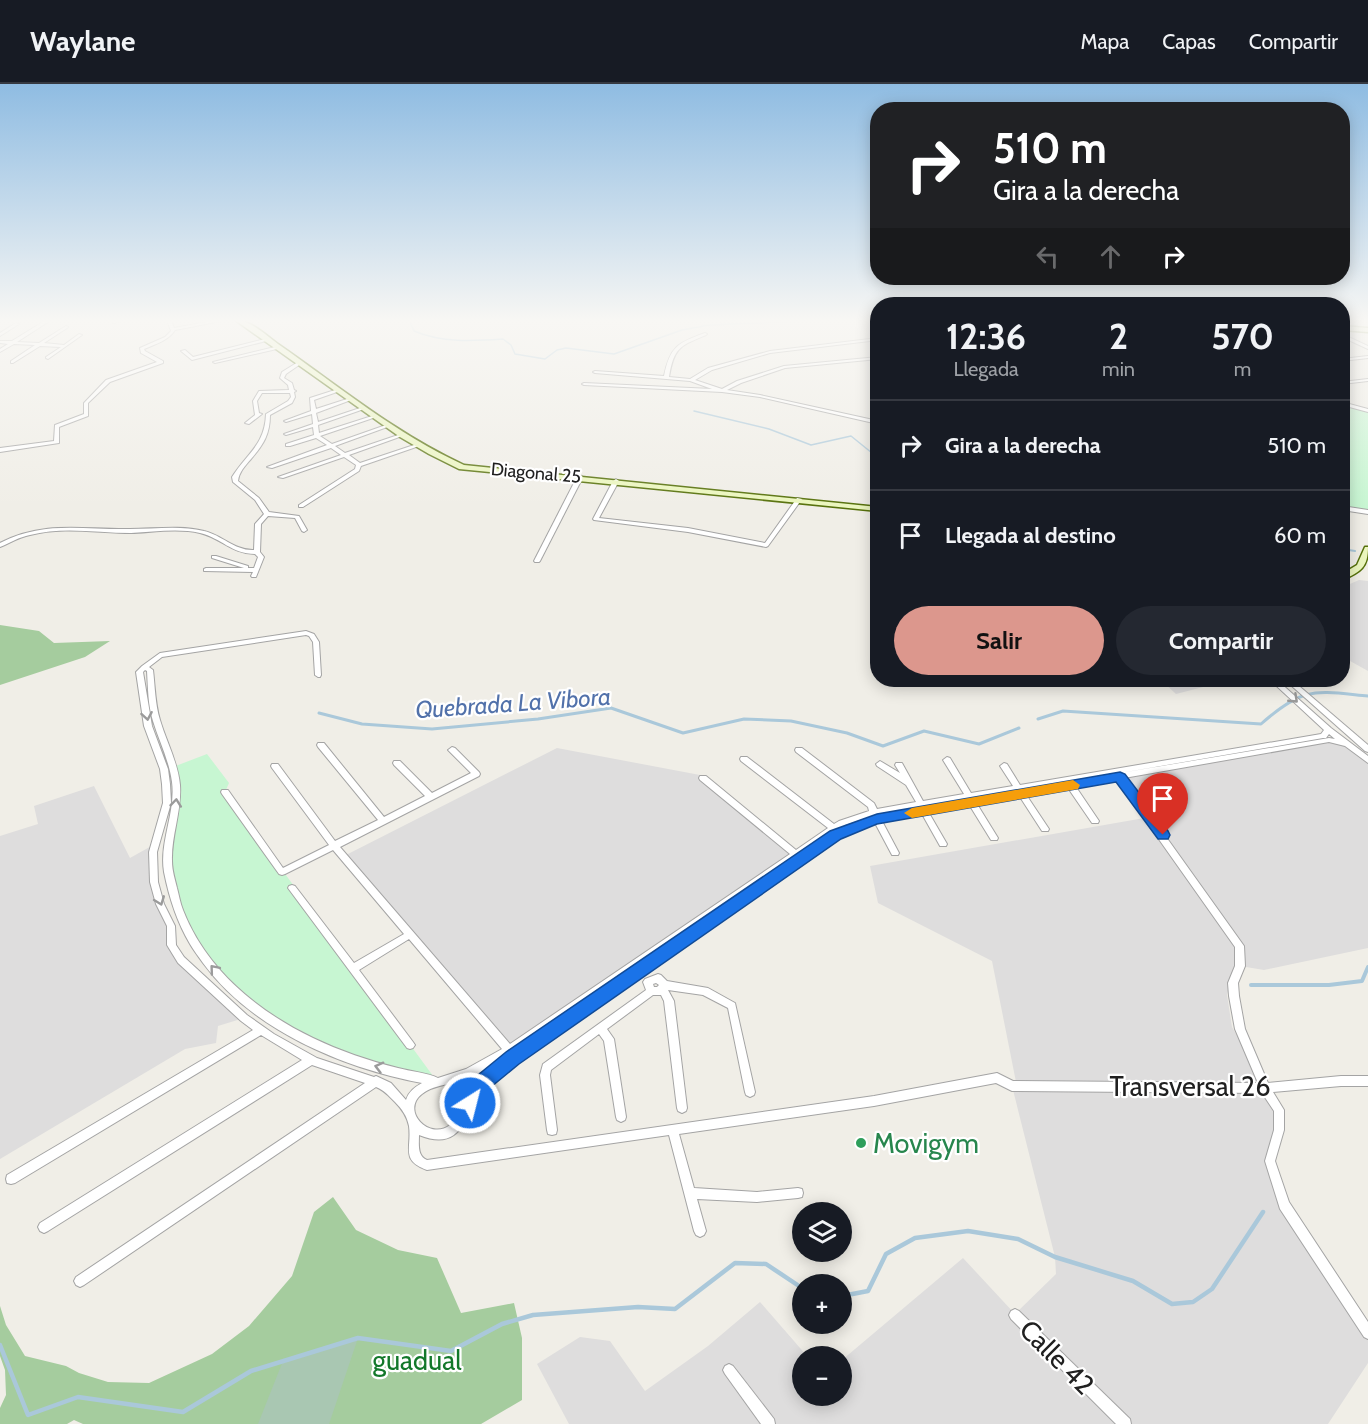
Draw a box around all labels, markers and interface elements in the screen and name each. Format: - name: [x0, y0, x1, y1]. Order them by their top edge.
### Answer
- text: Waylane: [30, 24, 136, 58]
- text: Mapa: [1081, 29, 1129, 54]
- text: Capas: [1162, 29, 1216, 54]
- text: Compartir: [1249, 29, 1338, 54]
- text: 510 m: [993, 122, 1107, 174]
- icon: right: [894, 126, 972, 204]
- text: Gira a la derecha: [993, 174, 1179, 207]
- icon: left: [1031, 240, 1064, 273]
- icon: ahead: [1094, 240, 1127, 273]
- icon: right: [1157, 240, 1190, 273]
- text: 12:36: [946, 314, 1026, 358]
- text: 2: [1109, 314, 1128, 358]
- text: 570: [1211, 314, 1274, 358]
- text: Llegada: [953, 357, 1019, 381]
- text: min: [1102, 357, 1135, 381]
- text: m: [1234, 357, 1251, 381]
- icon: right: [894, 429, 927, 462]
- text: Gira a la derecha: [945, 432, 1101, 459]
- text: 510 m: [1267, 432, 1326, 459]
- street label: Diagonal 25: [490, 458, 582, 488]
- icon: arrive: [894, 519, 927, 552]
- text: Llegada al destino: [945, 522, 1116, 549]
- text: 60 m: [1274, 522, 1326, 549]
- button: Salir: [894, 606, 1104, 675]
- button: Compartir: [1116, 606, 1326, 675]
- water label: Quebrada La Vibora: [414, 682, 612, 724]
- one-way arrow: [1287, 692, 1297, 703]
- one-way arrow: [140, 711, 153, 721]
- pin: [1137, 773, 1188, 835]
- icon: arrive: [1146, 782, 1179, 815]
- one-way arrow: [169, 798, 182, 807]
- one-way arrow: [152, 896, 165, 906]
- one-way arrow: [211, 965, 222, 976]
- one-way arrow: [374, 1062, 385, 1074]
- street label: Transversal 26: [1109, 1070, 1271, 1103]
- position arrow: [438, 1071, 502, 1135]
- place label: Movigym: [873, 1127, 979, 1160]
- marker: Movigym: [854, 1136, 868, 1150]
- map controls: [792, 1202, 852, 1406]
- button: layers: [792, 1202, 852, 1262]
- button: +: [792, 1274, 852, 1334]
- street label: Calle 42: [1013, 1313, 1101, 1401]
- park label: guadual: [372, 1344, 462, 1377]
- button: −: [792, 1346, 852, 1406]

